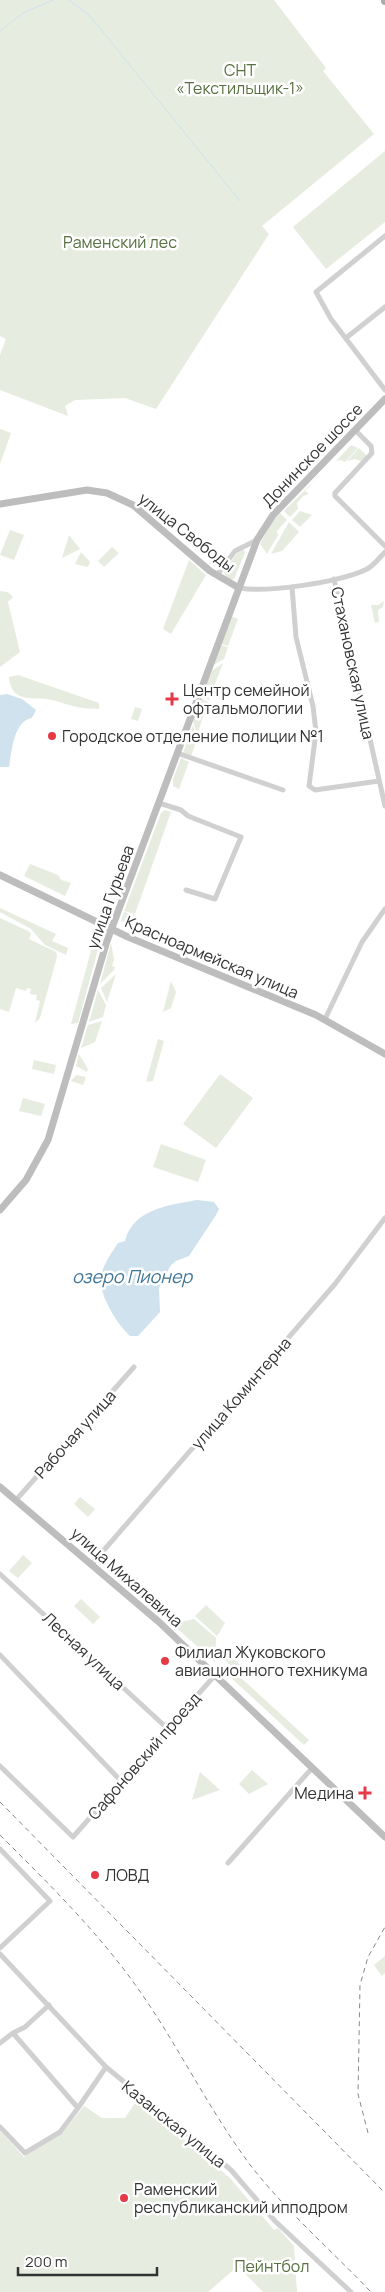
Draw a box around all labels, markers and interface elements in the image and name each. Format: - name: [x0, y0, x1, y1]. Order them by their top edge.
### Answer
- park label: СНТ «Текстильщик-1»: [176, 59, 304, 99]
- park label: Раменский лес: [63, 231, 177, 253]
- street label: Донинское шоссе: [257, 398, 367, 512]
- street label: улица Свободы: [134, 487, 240, 577]
- street label: Стахановская улица: [326, 585, 380, 741]
- place label: Центр семейной офтальмологии: [183, 679, 310, 719]
- marker: Центр семейной офтальмологии: [165, 692, 179, 706]
- place label: Городское отделение полиции №1: [62, 725, 324, 747]
- marker: Городское отделение полиции №1: [46, 730, 58, 742]
- street label: улица Гурьева: [81, 842, 139, 952]
- street label: Красноармейская улица: [122, 910, 302, 1004]
- water label: озеро Пионер: [72, 1264, 193, 1288]
- street label: улица Коминтерна: [186, 1332, 296, 1454]
- street label: Рабочая улица: [29, 1385, 121, 1483]
- street label: улица Михалевича: [66, 1522, 188, 1632]
- street label: Лесная улица: [38, 1607, 130, 1695]
- place label: Филиал Жуковского авиационного техникума: [175, 1641, 368, 1681]
- marker: Филиал Жуковского авиационного техникума: [159, 1655, 171, 1667]
- street label: Сафоновский проезд: [83, 1687, 206, 1824]
- place label: Медина: [294, 1782, 354, 1804]
- marker: Медина: [358, 1786, 372, 1800]
- place label: ЛОВД: [105, 1864, 150, 1886]
- marker: ЛОВД: [89, 1869, 101, 1881]
- street label: Казанская улица: [117, 2075, 231, 2173]
- place label: Раменский республиканский ипподром: [134, 2178, 348, 2218]
- marker: Раменский республиканский ипподром: [118, 2192, 130, 2204]
- scale bar: [18, 2244, 156, 2276]
- text: 200 m: [25, 2251, 68, 2272]
- park label: Пейнтбол: [234, 2255, 310, 2277]

